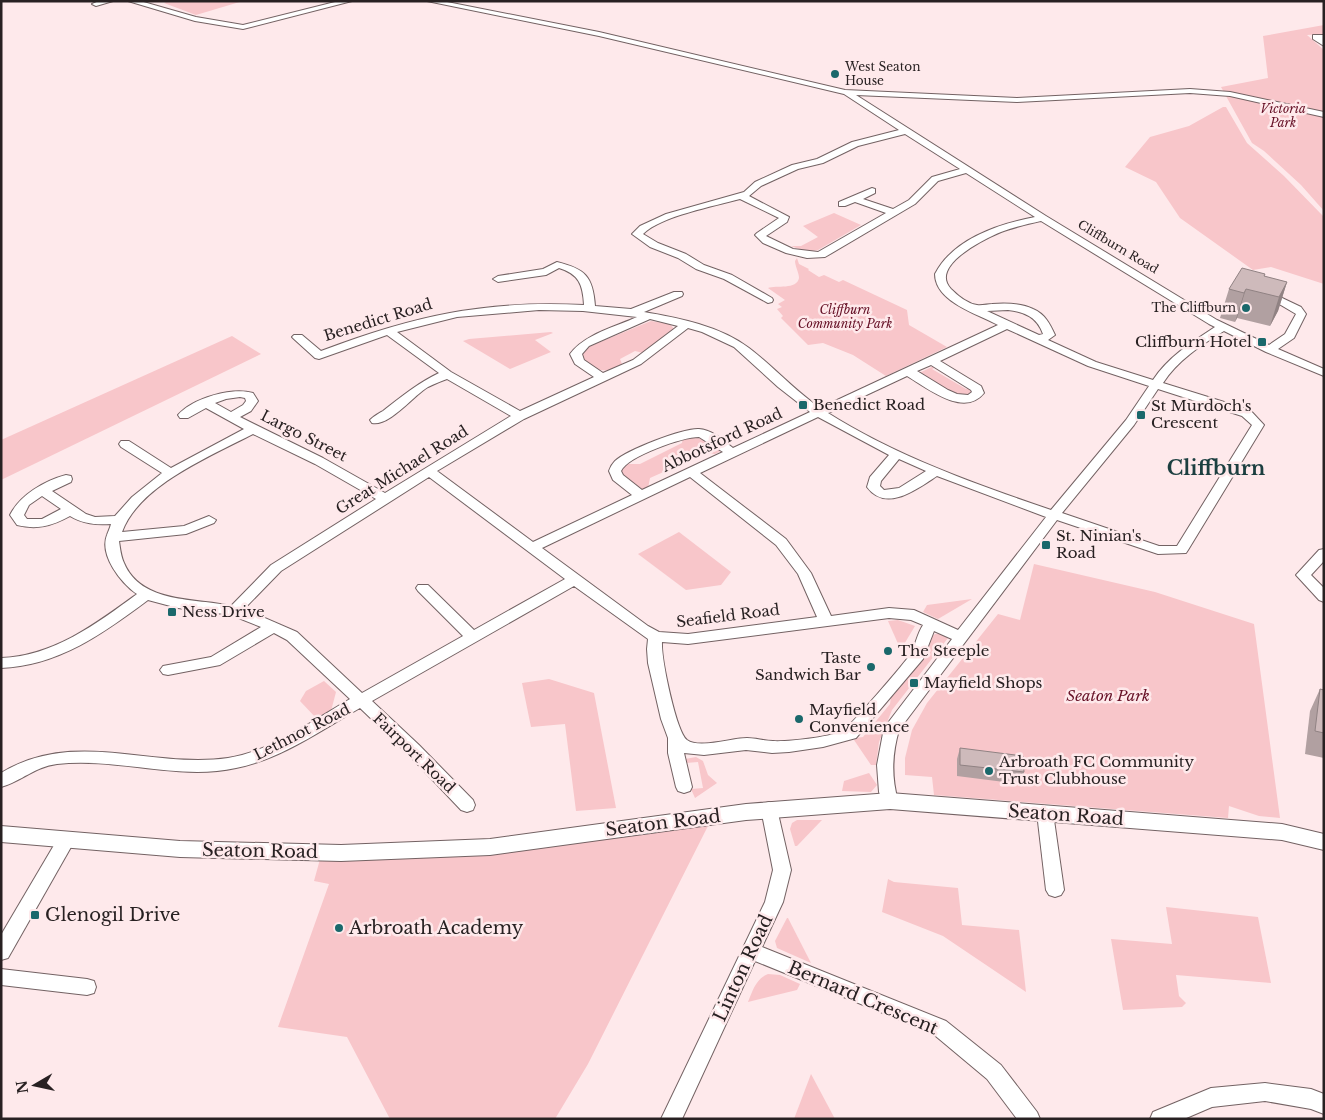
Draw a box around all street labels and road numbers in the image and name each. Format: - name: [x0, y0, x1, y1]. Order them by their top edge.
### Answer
- street label: Cliffburn Road: [1075, 217, 1161, 277]
- street label: Benedict Road: [321, 294, 434, 345]
- street label: Abbotsford Road: [658, 403, 785, 476]
- street label: Largo Street: [258, 406, 351, 466]
- street label: Great Michael Road: [332, 421, 472, 518]
- street label: Seafield Road: [675, 600, 781, 631]
- street label: Lethnot Road: [250, 699, 353, 764]
- street label: Fairport Road: [369, 709, 459, 797]
- street label: Seaton Road: [1007, 800, 1125, 830]
- street label: Seaton Road: [604, 805, 722, 841]
- street label: Seaton Road: [202, 839, 318, 863]
- street label: Linton Road: [709, 911, 777, 1025]
- street label: Bernard Crescent: [784, 956, 942, 1040]

